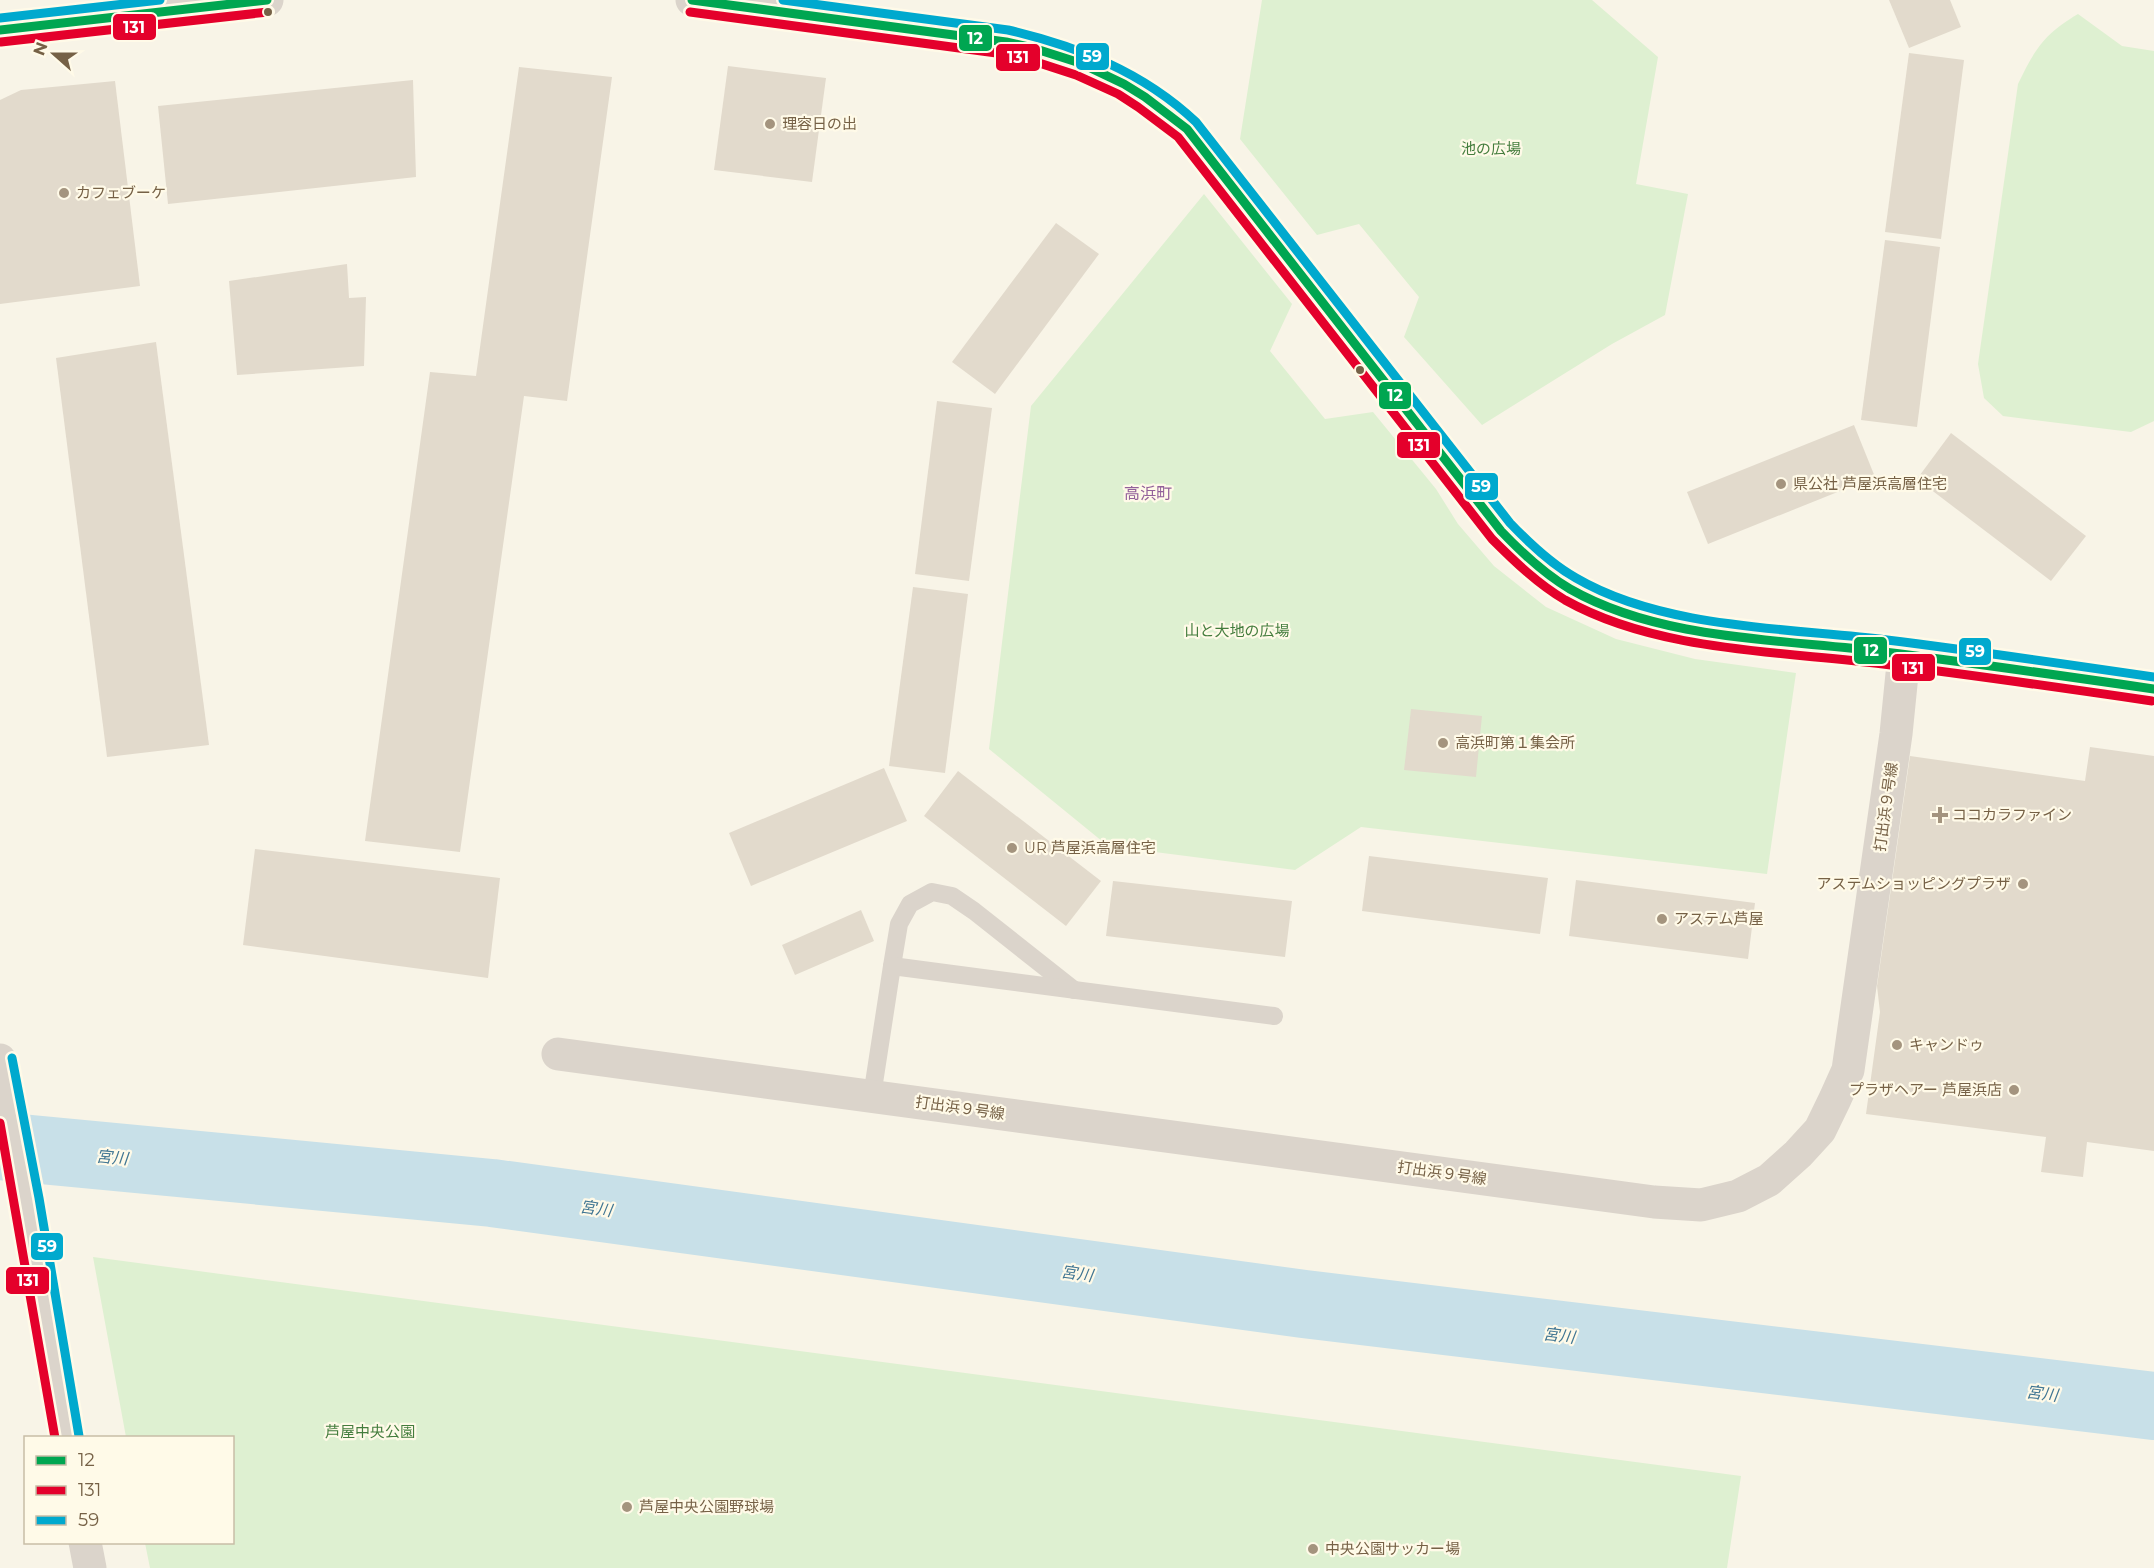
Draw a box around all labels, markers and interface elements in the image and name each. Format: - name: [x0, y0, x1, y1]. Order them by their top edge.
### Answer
- unlabelled marker: [262, 6, 274, 18]
- line badge: 131: [112, 13, 157, 41]
- text: 131: [123, 18, 145, 37]
- north arrow: [24, 24, 84, 84]
- line badge: 12: [958, 24, 993, 52]
- text: 12: [967, 29, 983, 48]
- text: N: [29, 39, 52, 58]
- line badge: 59: [1075, 42, 1110, 71]
- line badge: 131: [995, 43, 1041, 72]
- text: 59: [1082, 47, 1102, 66]
- text: 131: [1007, 48, 1029, 67]
- place label: 理容日の出: [782, 114, 857, 133]
- marker: 理容日の出: [763, 117, 777, 131]
- park label: 池の広場: [1461, 139, 1521, 158]
- place label: カフェブーケ: [76, 183, 166, 202]
- marker: カフェブーケ: [57, 186, 71, 200]
- unlabelled marker: [1354, 364, 1366, 376]
- line badge: 12: [1378, 381, 1412, 410]
- text: 12: [1387, 386, 1403, 405]
- line badge: 131: [1396, 431, 1441, 459]
- text: 131: [1408, 436, 1430, 455]
- line badge: 59: [1464, 472, 1499, 501]
- place label: 県公社 芦屋浜高層住宅: [1793, 474, 1947, 493]
- text: 59: [1471, 477, 1491, 496]
- marker: 県公社 芦屋浜高層住宅: [1774, 477, 1788, 491]
- district label: 高浜町: [1124, 484, 1172, 503]
- park label: 山と大地の広場: [1184, 621, 1290, 640]
- line badge: 12: [1853, 636, 1888, 665]
- line badge: 59: [1958, 637, 1992, 666]
- text: 12: [1863, 641, 1879, 660]
- text: 59: [1965, 642, 1985, 661]
- line badge: 131: [1891, 653, 1936, 682]
- text: 131: [1902, 659, 1924, 678]
- place label: 高浜町第１集会所: [1455, 733, 1575, 752]
- marker: 高浜町第１集会所: [1436, 736, 1450, 750]
- street label: 打出浜９号線: [1870, 761, 1901, 853]
- place label: ココカラファイン: [1952, 805, 2072, 824]
- marker: ココカラファイン: [1933, 808, 1947, 822]
- place label: UR 芦屋浜高層住宅: [1024, 838, 1156, 857]
- marker: UR 芦屋浜高層住宅: [1005, 841, 1019, 855]
- place label: アステムショッピングプラザ: [1816, 874, 2011, 893]
- marker: アステムショッピングプラザ: [2016, 877, 2030, 891]
- place label: アステム芦屋: [1674, 909, 1764, 928]
- marker: アステム芦屋: [1655, 912, 1669, 926]
- place label: キャンドゥ: [1909, 1035, 1984, 1054]
- marker: キャンドゥ: [1890, 1038, 1904, 1052]
- place label: プラザヘアー 芦屋浜店: [1849, 1080, 2002, 1099]
- marker: プラザヘアー 芦屋浜店: [2007, 1083, 2021, 1097]
- street label: 打出浜９号線: [914, 1092, 1006, 1123]
- water label: 宮川: [95, 1147, 131, 1169]
- street label: 打出浜９号線: [1396, 1157, 1488, 1188]
- water label: 宮川: [579, 1197, 615, 1220]
- line badge: 59: [30, 1232, 64, 1261]
- text: 59: [37, 1237, 57, 1256]
- water label: 宮川: [1060, 1262, 1096, 1285]
- line badge: 131: [5, 1266, 50, 1295]
- text: 131: [17, 1271, 39, 1290]
- water label: 宮川: [1542, 1324, 1578, 1347]
- water label: 宮川: [2025, 1382, 2061, 1405]
- park label: 芦屋中央公園: [325, 1422, 415, 1441]
- legend: [24, 1436, 234, 1544]
- text: 12: [78, 1449, 95, 1471]
- text: 131: [78, 1479, 101, 1501]
- place label: 芦屋中央公園野球場: [639, 1497, 774, 1516]
- marker: 芦屋中央公園野球場: [620, 1500, 634, 1514]
- text: 59: [78, 1509, 99, 1531]
- place label: 中央公園サッカー場: [1325, 1539, 1460, 1558]
- marker: 中央公園サッカー場: [1306, 1542, 1320, 1556]

